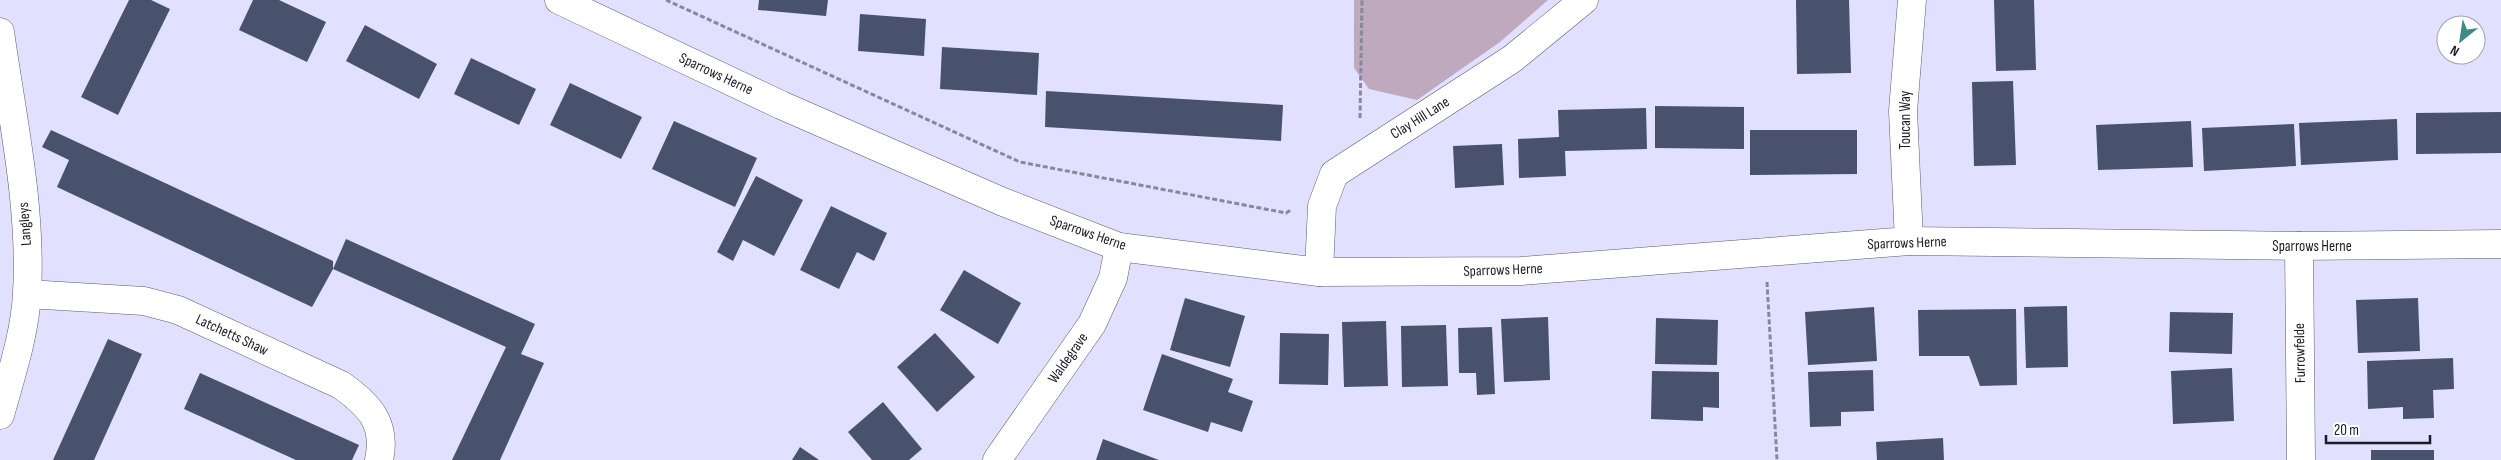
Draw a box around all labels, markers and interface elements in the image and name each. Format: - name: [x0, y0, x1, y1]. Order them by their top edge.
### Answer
- north arrow: [2436, 15, 2486, 65]
- text: N: [2447, 42, 2462, 60]
- street label: Sparrows Herne: [676, 49, 756, 99]
- street label: Toucan Way: [1896, 90, 1915, 149]
- street label: Clay Hill Lane: [1387, 92, 1453, 144]
- street label: Langleys: [14, 202, 36, 246]
- street label: Sparrows Herne: [1047, 211, 1129, 255]
- street label: Sparrows Herne: [1867, 232, 1947, 254]
- street label: Sparrows Herne: [2272, 237, 2352, 256]
- street label: Sparrows Herne: [1463, 259, 1543, 281]
- street label: Latchetts Shaw: [193, 310, 272, 360]
- street label: Furrowfelde: [2290, 323, 2310, 383]
- street label: Waldegrave: [1044, 329, 1092, 387]
- scale bar: [2326, 412, 2430, 444]
- text: 20 m: [2334, 421, 2359, 440]

